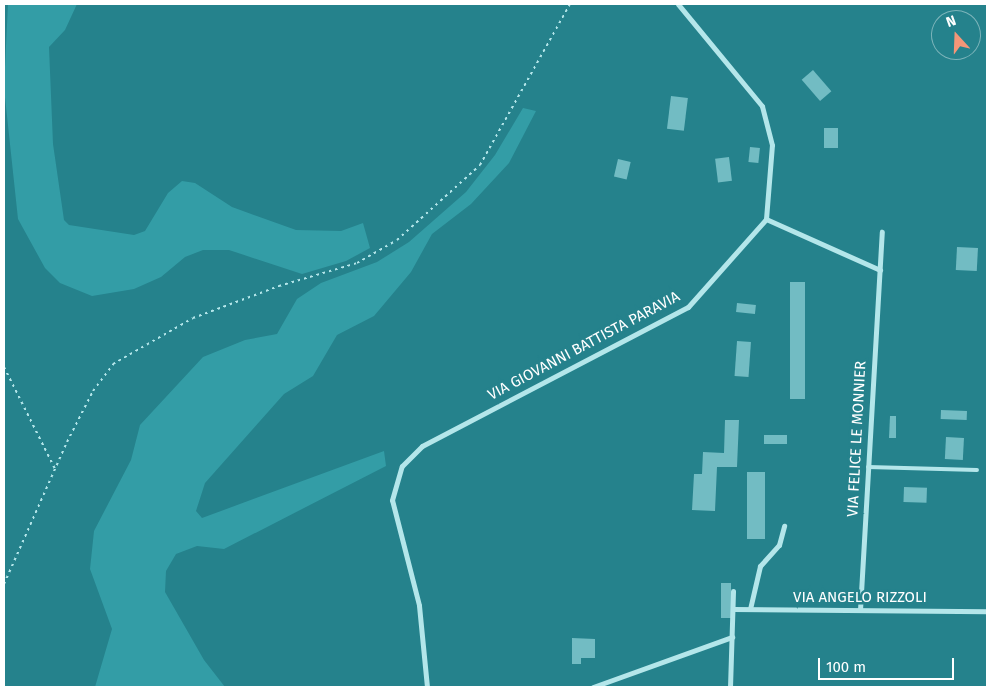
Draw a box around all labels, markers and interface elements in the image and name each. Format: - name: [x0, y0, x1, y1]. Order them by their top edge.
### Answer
- north arrow: [931, 10, 981, 60]
- text: N: [944, 12, 958, 31]
- street label: VIA GIOVANNI BATTISTA PARAVIA: [485, 288, 683, 404]
- street label: VIA FELICE LE MONNIER: [844, 360, 870, 518]
- street label: VIA ANGELO RIZZOLI: [793, 589, 927, 607]
- scale bar: [821, 648, 957, 680]
- text: 100 m: [826, 658, 866, 676]

